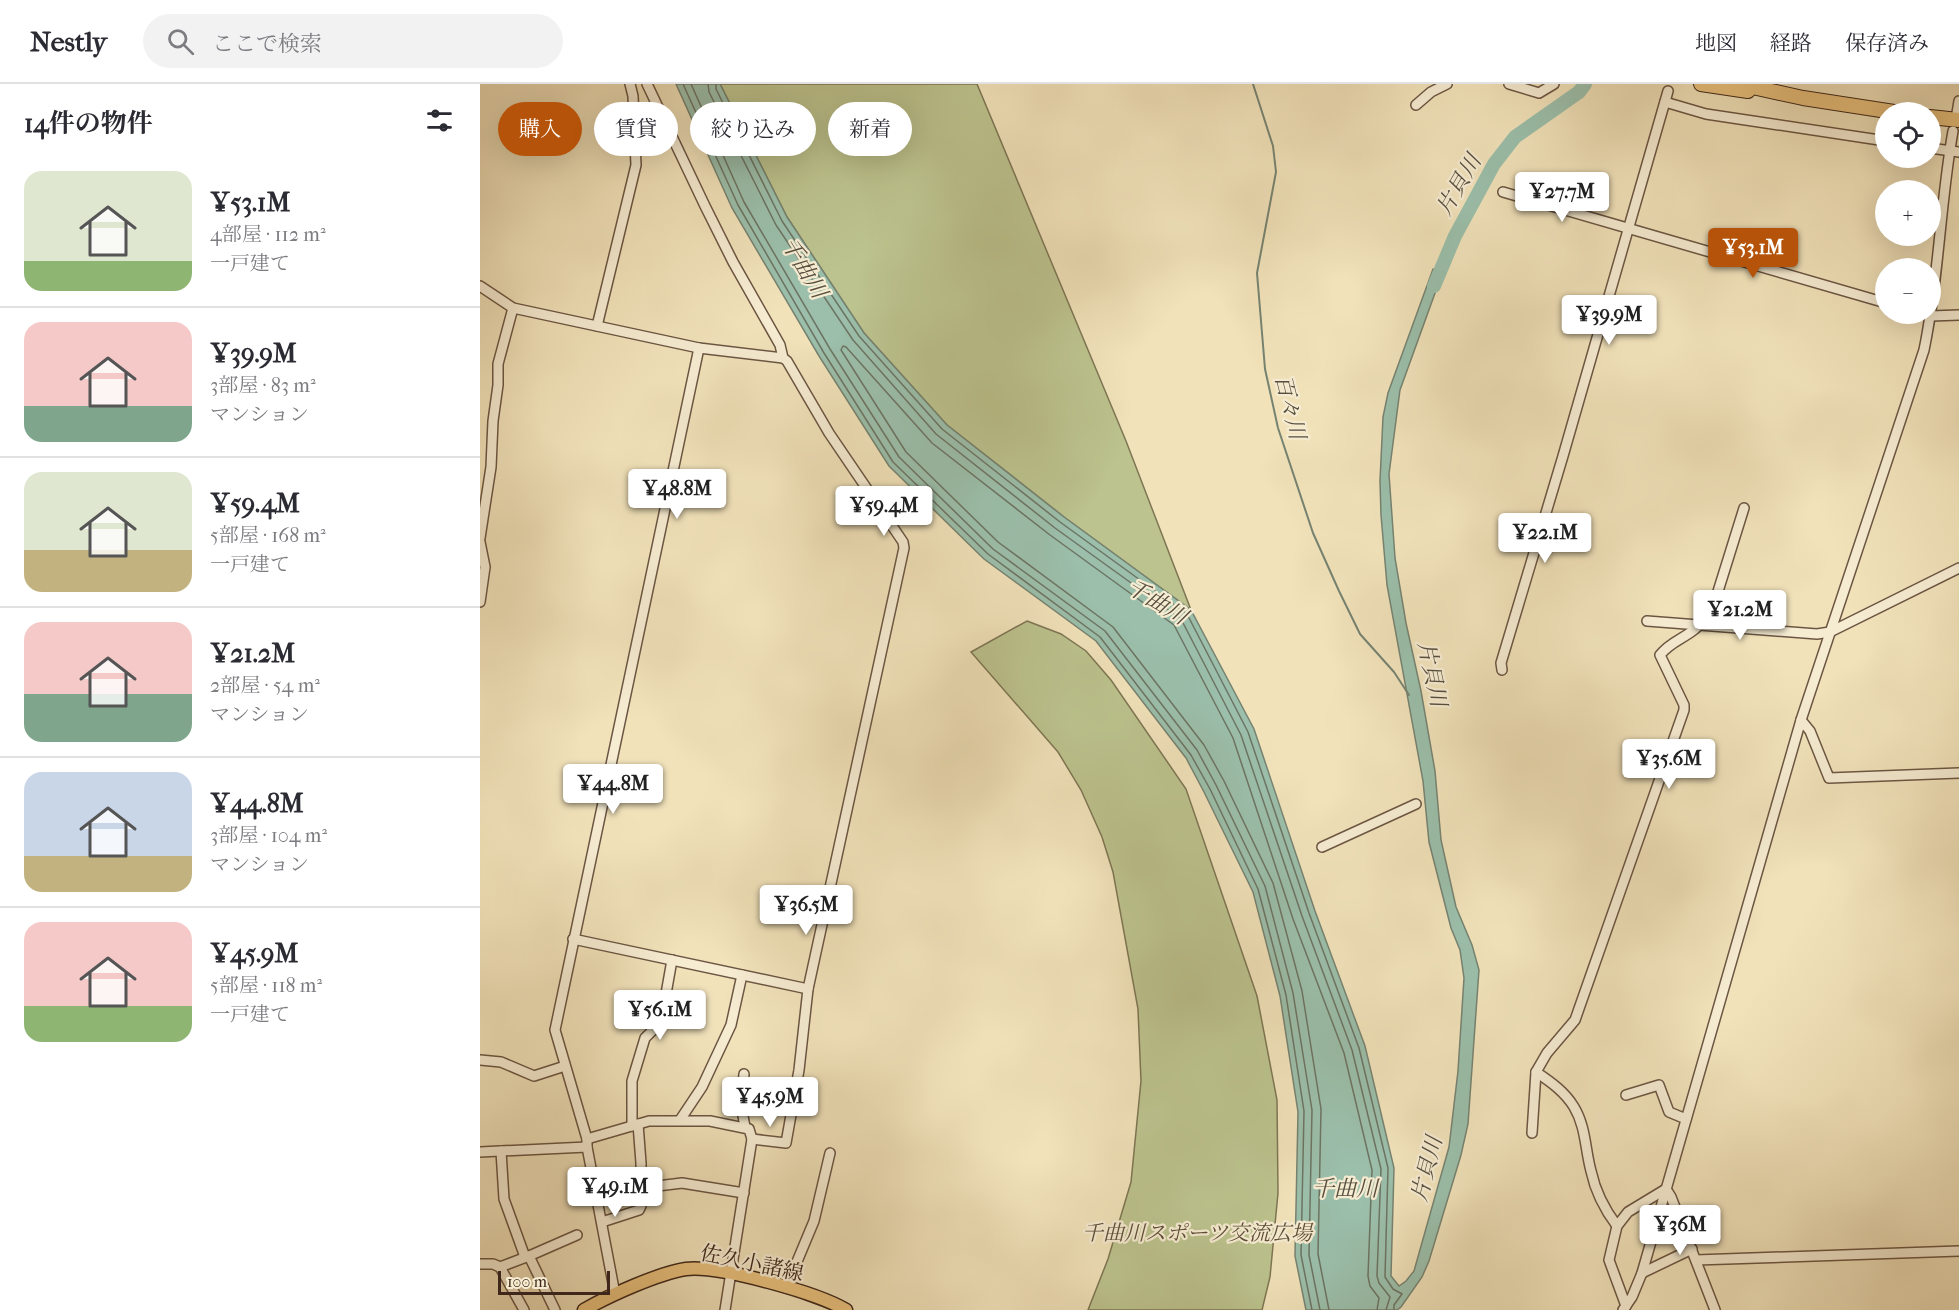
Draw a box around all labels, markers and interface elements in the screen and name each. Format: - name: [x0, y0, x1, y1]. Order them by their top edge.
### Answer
- search box: [143, 14, 563, 68]
- text: Nestly: [30, 25, 107, 58]
- icon: search: [164, 25, 197, 58]
- text: ここで検索: [212, 31, 322, 57]
- text: 地図: [1695, 31, 1737, 55]
- text: 経路: [1770, 31, 1812, 55]
- text: 保存済み: [1845, 31, 1929, 55]
- chip: 購入: [498, 102, 582, 156]
- chip: 賃貸: [594, 102, 678, 156]
- chip: 絞り込み: [690, 102, 816, 156]
- chip: 新着: [828, 102, 912, 156]
- map controls: [1875, 102, 1941, 324]
- button: locate: [1875, 102, 1941, 168]
- icon: filters: [423, 104, 456, 137]
- text: 14件の物件: [24, 108, 153, 139]
- water label: 片貝川: [1431, 148, 1488, 220]
- pin: ¥27.7M: [1513, 172, 1611, 223]
- text: ¥27.7M: [1529, 180, 1595, 203]
- button: +: [1875, 180, 1941, 246]
- text: ¥53.1M: [210, 187, 290, 218]
- icon: home: [72, 195, 144, 267]
- text: 4部屋 · 112 m²: [210, 223, 326, 246]
- pin: ¥53.1M: [1704, 228, 1802, 279]
- water label: 千曲川: [776, 233, 833, 305]
- text: ¥53.1M: [1722, 236, 1784, 259]
- text: 一戸建て: [210, 252, 290, 275]
- button: −: [1875, 258, 1941, 324]
- pin: ¥39.9M: [1560, 295, 1658, 346]
- text: ¥39.9M: [1576, 303, 1642, 326]
- text: ¥39.9M: [210, 338, 297, 369]
- icon: home: [72, 346, 144, 418]
- water label: 百々川: [1269, 372, 1311, 444]
- text: 3部屋 · 83 m²: [210, 374, 316, 397]
- text: マンション: [210, 403, 309, 426]
- pin: ¥48.8M: [628, 469, 726, 520]
- text: ¥48.8M: [642, 477, 712, 500]
- pin: ¥59.4M: [835, 486, 933, 537]
- text: ¥59.4M: [210, 488, 300, 519]
- text: ¥59.4M: [849, 494, 919, 517]
- icon: home: [72, 496, 144, 568]
- pin: ¥22.1M: [1496, 513, 1594, 564]
- text: ¥22.1M: [1512, 521, 1578, 544]
- text: 5部屋 · 168 m²: [210, 524, 326, 547]
- text: 一戸建て: [210, 553, 290, 576]
- water label: 千曲川: [1122, 574, 1194, 631]
- pin: ¥21.2M: [1691, 590, 1789, 641]
- text: ¥21.2M: [1707, 598, 1773, 621]
- text: ¥21.2M: [210, 638, 295, 669]
- water label: 片貝川: [1412, 639, 1452, 711]
- icon: home: [72, 646, 144, 718]
- text: 2部屋 · 54 m²: [210, 674, 320, 697]
- text: マンション: [210, 703, 309, 726]
- pin: ¥35.6M: [1620, 739, 1718, 790]
- text: ¥35.6M: [1636, 747, 1702, 770]
- pin: ¥44.8M: [564, 764, 662, 815]
- text: ¥44.8M: [577, 772, 649, 795]
- text: ¥44.8M: [210, 788, 304, 819]
- icon: home: [72, 796, 144, 868]
- text: 3部屋 · 104 m²: [210, 824, 327, 847]
- text: マンション: [210, 853, 309, 876]
- pin: ¥36.5M: [757, 885, 855, 936]
- text: ¥36.5M: [774, 893, 838, 916]
- text: ¥45.9M: [210, 938, 298, 969]
- icon: home: [72, 946, 144, 1018]
- text: 5部屋 · 118 m²: [210, 974, 322, 997]
- pin: ¥56.1M: [611, 990, 709, 1041]
- text: ¥56.1M: [628, 998, 692, 1021]
- text: 一戸建て: [210, 1003, 290, 1026]
- pin: ¥45.9M: [721, 1077, 819, 1128]
- text: ¥45.9M: [736, 1085, 804, 1108]
- water label: 片貝川: [1406, 1132, 1448, 1204]
- pin: ¥49.1M: [566, 1167, 664, 1218]
- text: ¥49.1M: [581, 1175, 649, 1198]
- water label: 千曲川: [1312, 1176, 1380, 1202]
- pin: ¥36M: [1644, 1205, 1716, 1256]
- text: ¥36M: [1654, 1213, 1706, 1236]
- park label: 千曲川スポーツ交流広場: [1082, 1221, 1314, 1245]
- street label: 佐久小諸線: [698, 1240, 806, 1286]
- scale bar: [498, 1268, 610, 1296]
- text: 100 m: [507, 1272, 547, 1291]

